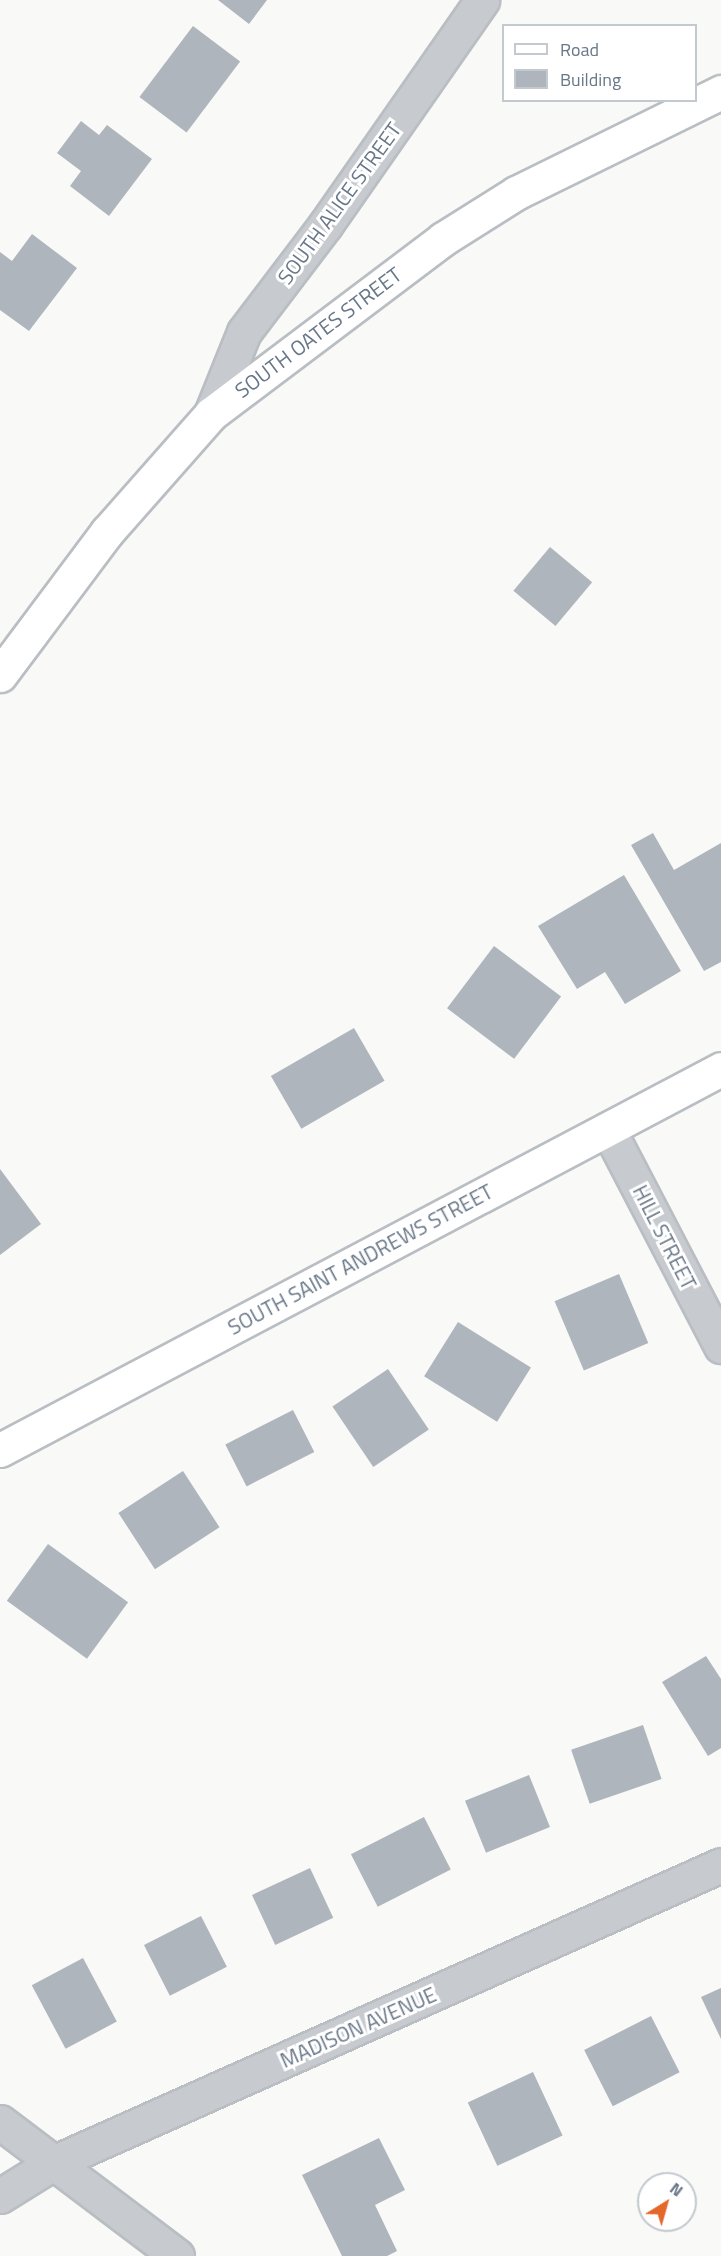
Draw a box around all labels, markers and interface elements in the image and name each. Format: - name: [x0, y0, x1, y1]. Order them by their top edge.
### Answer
- legend: [502, 24, 697, 102]
- text: Road: [560, 36, 599, 63]
- text: Building: [560, 66, 621, 93]
- street label: SOUTH ALICE STREET: [272, 117, 406, 289]
- street label: SOUTH OATES STREET: [230, 261, 406, 403]
- street label: SOUTH SAINT ANDREWS STREET: [223, 1178, 497, 1340]
- street label: HILL STREET: [628, 1181, 702, 1293]
- street label: MADISON AVENUE: [276, 1981, 440, 2073]
- north arrow: [637, 2172, 697, 2232]
- text: N: [665, 2176, 688, 2202]

